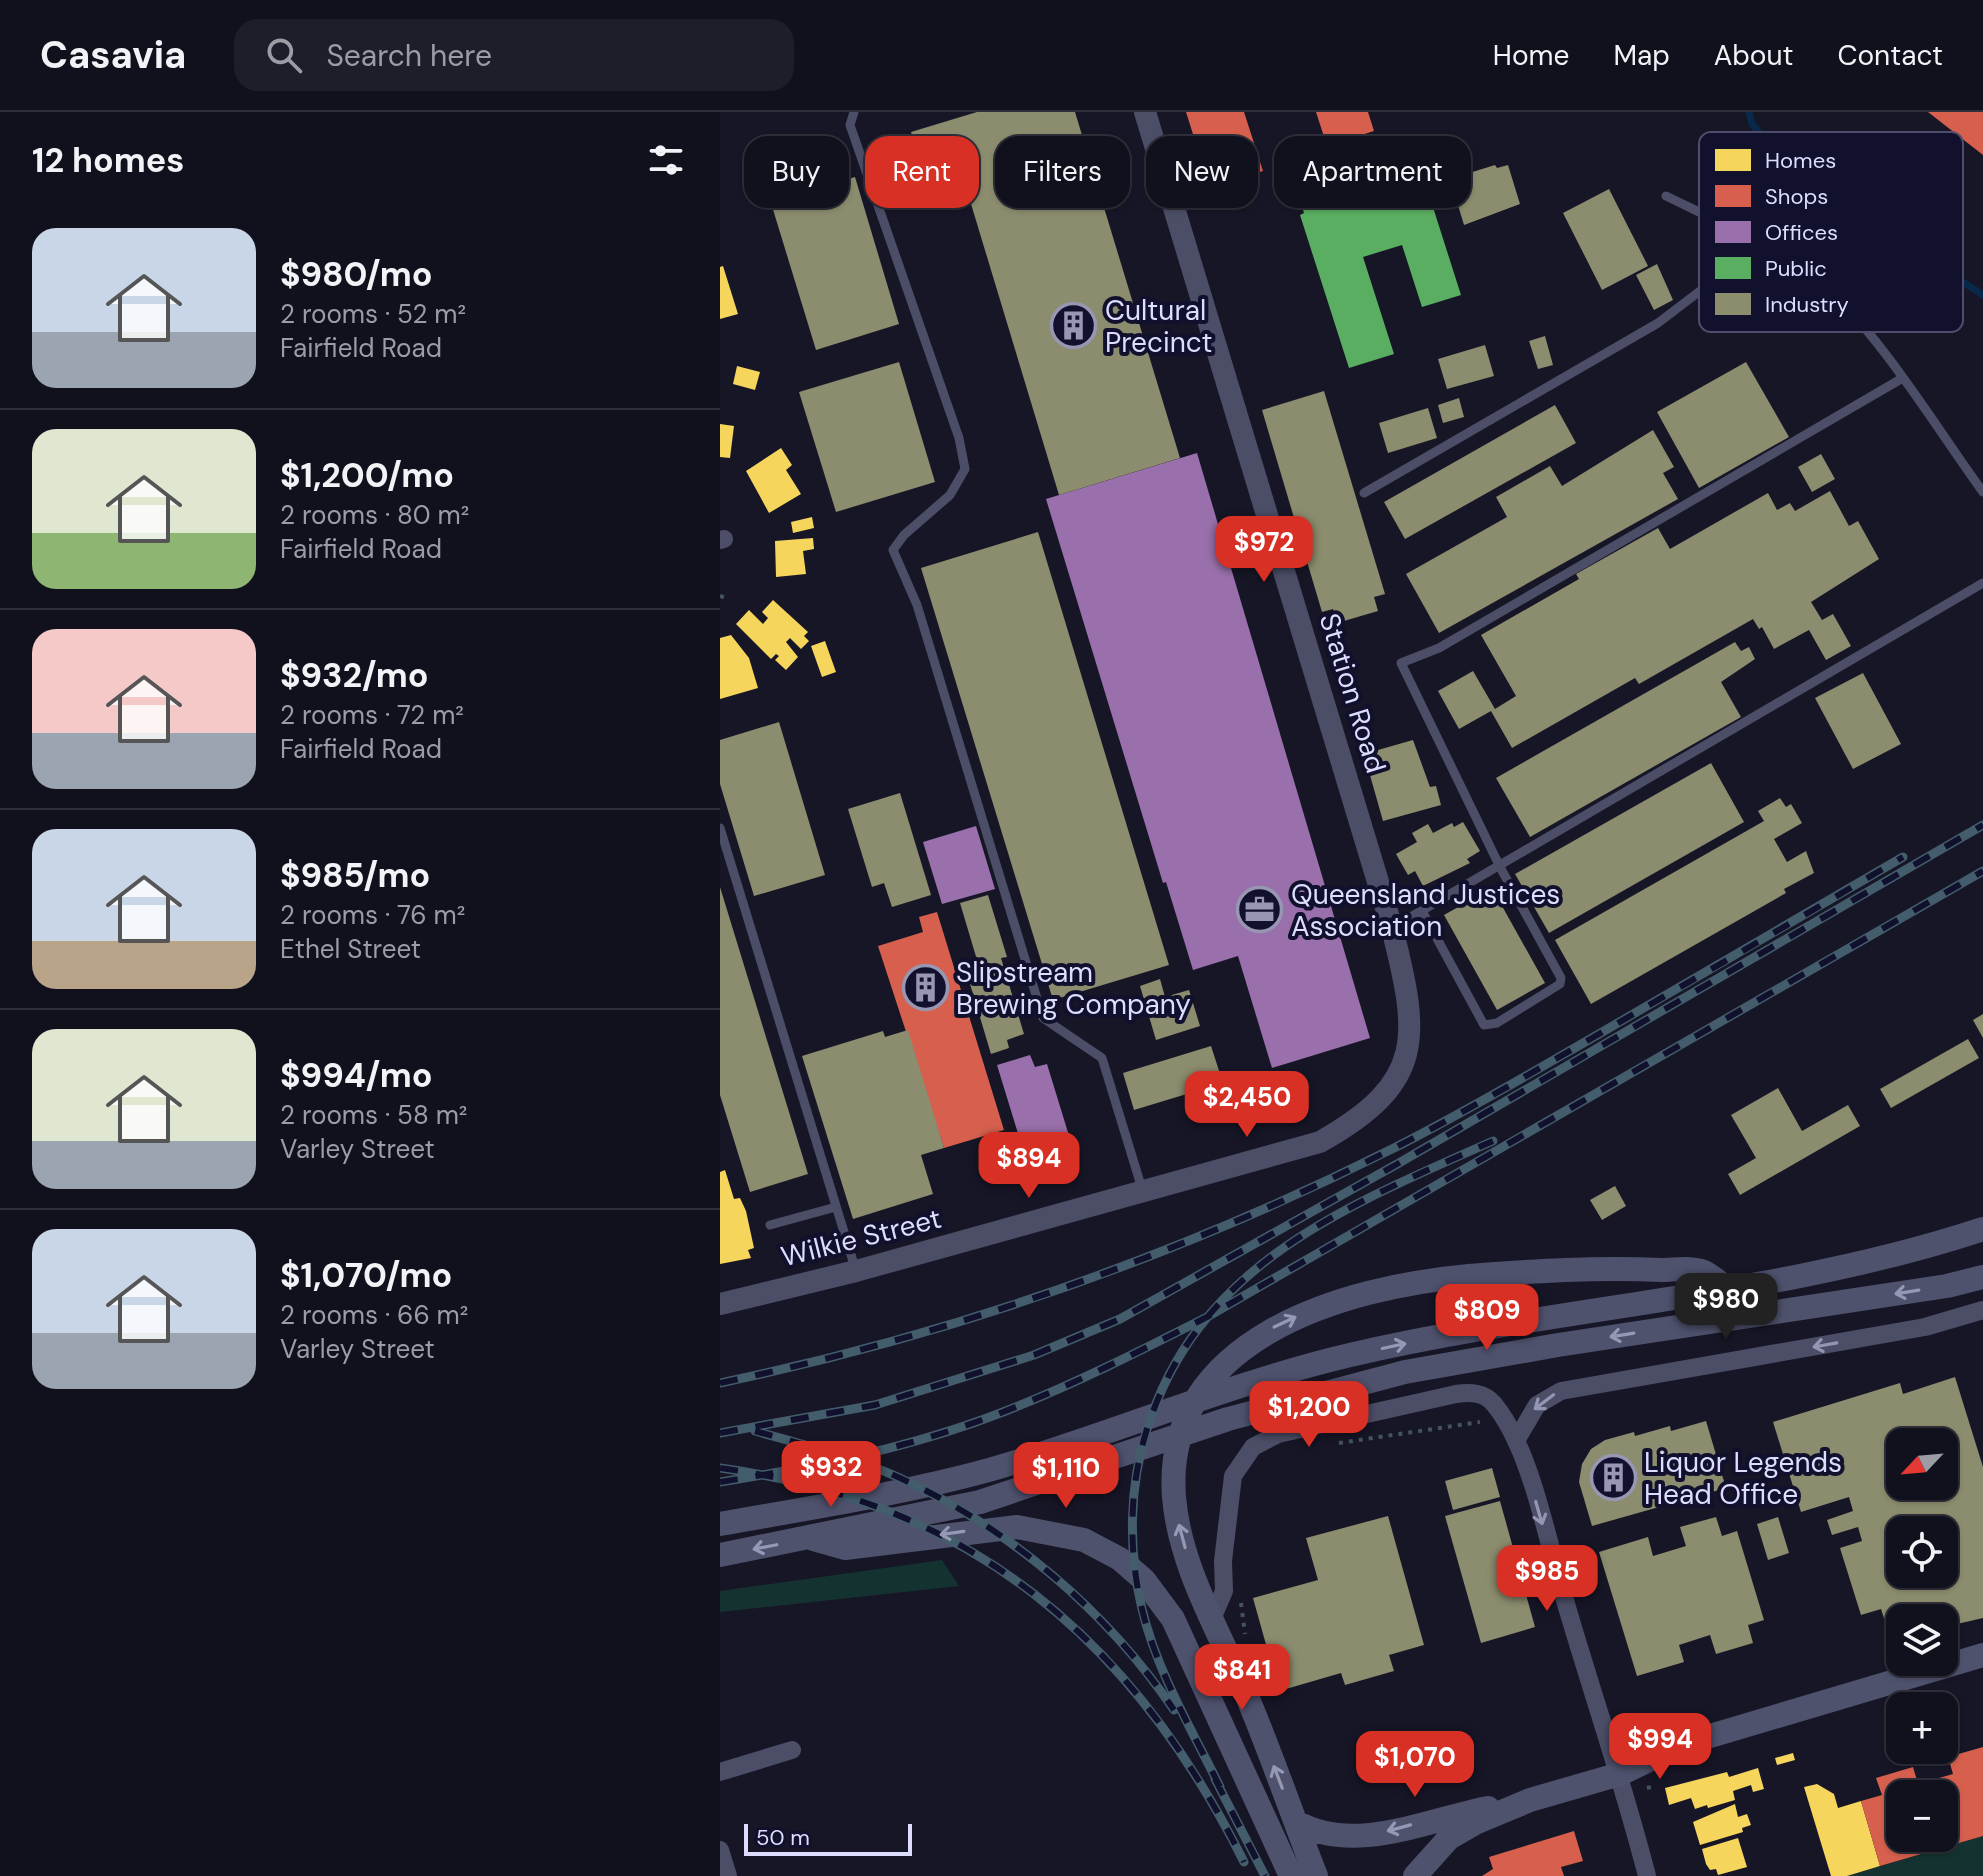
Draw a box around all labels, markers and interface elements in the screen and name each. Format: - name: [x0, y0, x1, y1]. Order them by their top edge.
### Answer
- search box: [234, 19, 794, 91]
- text: Casavia: [40, 30, 186, 80]
- icon: search: [262, 33, 306, 77]
- text: Search here: [326, 36, 492, 75]
- text: Home: [1493, 37, 1569, 74]
- text: Map: [1613, 37, 1670, 74]
- text: About: [1714, 37, 1793, 74]
- text: Contact: [1837, 37, 1943, 74]
- legend: [1699, 132, 1963, 332]
- chip: Buy: [744, 136, 849, 208]
- chip: Rent: [865, 136, 979, 208]
- chip: Filters: [995, 136, 1130, 208]
- chip: New: [1146, 136, 1258, 208]
- chip: Apartment: [1274, 136, 1471, 208]
- text: 12 homes: [32, 138, 184, 183]
- icon: filters: [644, 138, 688, 182]
- text: Homes: [1765, 146, 1836, 175]
- text: Shops: [1765, 182, 1828, 211]
- text: Offices: [1765, 218, 1838, 247]
- text: $980/mo: [280, 252, 433, 297]
- text: Public: [1765, 254, 1827, 283]
- icon: home: [96, 260, 192, 356]
- text: Industry: [1765, 290, 1849, 319]
- place label: Cultural Precinct: [1105, 292, 1212, 361]
- text: 2 rooms · 52 m²: [280, 297, 466, 331]
- building icon: Cultural Precinct: [1050, 302, 1098, 350]
- text: Fairfield Road: [280, 331, 442, 365]
- text: $1,200/mo: [280, 453, 454, 498]
- icon: home: [96, 461, 192, 557]
- text: 2 rooms · 80 m²: [280, 498, 469, 532]
- pin: $972: [1217, 516, 1311, 584]
- text: $972: [1234, 525, 1294, 559]
- text: Fairfield Road: [280, 532, 442, 566]
- street label: Station Road: [1311, 609, 1394, 777]
- text: $932/mo: [280, 653, 429, 698]
- icon: home: [96, 661, 192, 757]
- text: 2 rooms · 72 m²: [280, 698, 464, 732]
- text: Fairfield Road: [280, 732, 442, 766]
- text: $985/mo: [280, 853, 430, 898]
- icon: home: [96, 861, 192, 957]
- place label: Queensland Justices Association: [1291, 876, 1560, 945]
- office icon: Queensland Justices Association: [1236, 886, 1284, 934]
- text: 2 rooms · 76 m²: [280, 898, 465, 932]
- text: Ethel Street: [280, 932, 421, 966]
- place label: Slipstream Brewing Company: [956, 954, 1191, 1023]
- building icon: Slipstream Brewing Company: [901, 964, 949, 1012]
- text: $994/mo: [280, 1053, 432, 1098]
- icon: home: [96, 1061, 192, 1157]
- pin: $2,450: [1182, 1071, 1312, 1139]
- text: $2,450: [1203, 1080, 1291, 1114]
- text: 2 rooms · 58 m²: [280, 1098, 467, 1132]
- text: Varley Street: [280, 1132, 435, 1166]
- pin: $894: [982, 1132, 1076, 1200]
- text: $894: [997, 1141, 1061, 1175]
- street label: Wilkie Street: [777, 1200, 945, 1275]
- text: $1,070/mo: [280, 1253, 452, 1298]
- icon: home: [96, 1261, 192, 1357]
- pin: $980: [1679, 1273, 1773, 1341]
- text: $980: [1693, 1282, 1759, 1316]
- pin: $809: [1440, 1284, 1534, 1352]
- one-way arrow: [1894, 1285, 1920, 1300]
- text: $809: [1454, 1293, 1520, 1327]
- text: 2 rooms · 66 m²: [280, 1298, 468, 1332]
- one-way arrow: [1272, 1314, 1297, 1329]
- one-way arrow: [1610, 1328, 1635, 1343]
- text: Varley Street: [280, 1332, 435, 1366]
- one-way arrow: [1381, 1338, 1407, 1353]
- one-way arrow: [1813, 1338, 1838, 1353]
- pin: $1,200: [1244, 1381, 1374, 1449]
- text: $1,200: [1267, 1390, 1351, 1424]
- one-way arrow: [1534, 1392, 1555, 1410]
- north arrow: [1886, 1428, 1958, 1500]
- map controls: [1886, 1428, 1958, 1852]
- pin: $932: [784, 1441, 878, 1509]
- pin: $1,110: [1001, 1442, 1131, 1510]
- place label: Liquor Legends Head Office: [1644, 1444, 1842, 1513]
- text: $932: [800, 1450, 862, 1484]
- text: $1,110: [1032, 1451, 1100, 1485]
- building icon: Liquor Legends Head Office: [1589, 1454, 1637, 1502]
- one-way arrow: [1532, 1500, 1547, 1526]
- button: locate: [1886, 1516, 1958, 1588]
- one-way arrow: [1173, 1523, 1188, 1549]
- one-way arrow: [940, 1526, 965, 1541]
- one-way arrow: [753, 1540, 778, 1555]
- pin: $985: [1500, 1545, 1594, 1613]
- text: $985: [1515, 1554, 1579, 1588]
- button: layers: [1886, 1604, 1958, 1676]
- pin: $841: [1195, 1644, 1289, 1712]
- text: $841: [1213, 1653, 1271, 1687]
- button: +: [1886, 1692, 1958, 1764]
- pin: $994: [1613, 1713, 1707, 1781]
- text: $994: [1627, 1722, 1693, 1756]
- pin: $1,070: [1350, 1731, 1480, 1799]
- text: $1,070: [1374, 1740, 1456, 1774]
- one-way arrow: [1270, 1765, 1284, 1790]
- button: −: [1886, 1780, 1958, 1852]
- scale bar: [744, 1820, 912, 1856]
- one-way arrow: [1387, 1822, 1413, 1837]
- text: 50 m: [756, 1823, 810, 1852]

